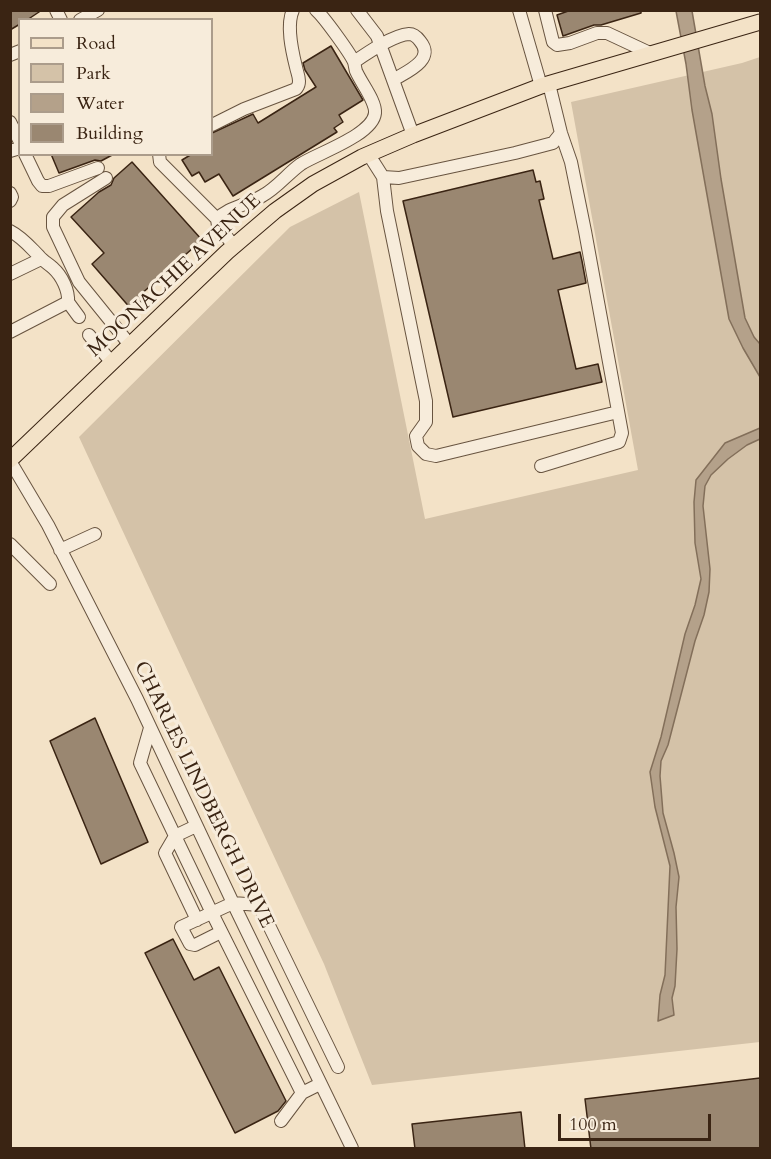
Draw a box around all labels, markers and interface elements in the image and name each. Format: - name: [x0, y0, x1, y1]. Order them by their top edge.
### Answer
- legend: [18, 18, 213, 156]
- text: Road: [76, 31, 116, 56]
- text: Park: [76, 61, 111, 86]
- text: Water: [76, 91, 124, 116]
- text: Building: [76, 121, 143, 146]
- street label: MOONACHIE AVENUE: [83, 189, 267, 363]
- street label: CHARLES LINDBERGH DRIVE: [128, 658, 278, 932]
- scale bar: [561, 1102, 714, 1140]
- text: 100 m: [569, 1112, 617, 1137]

